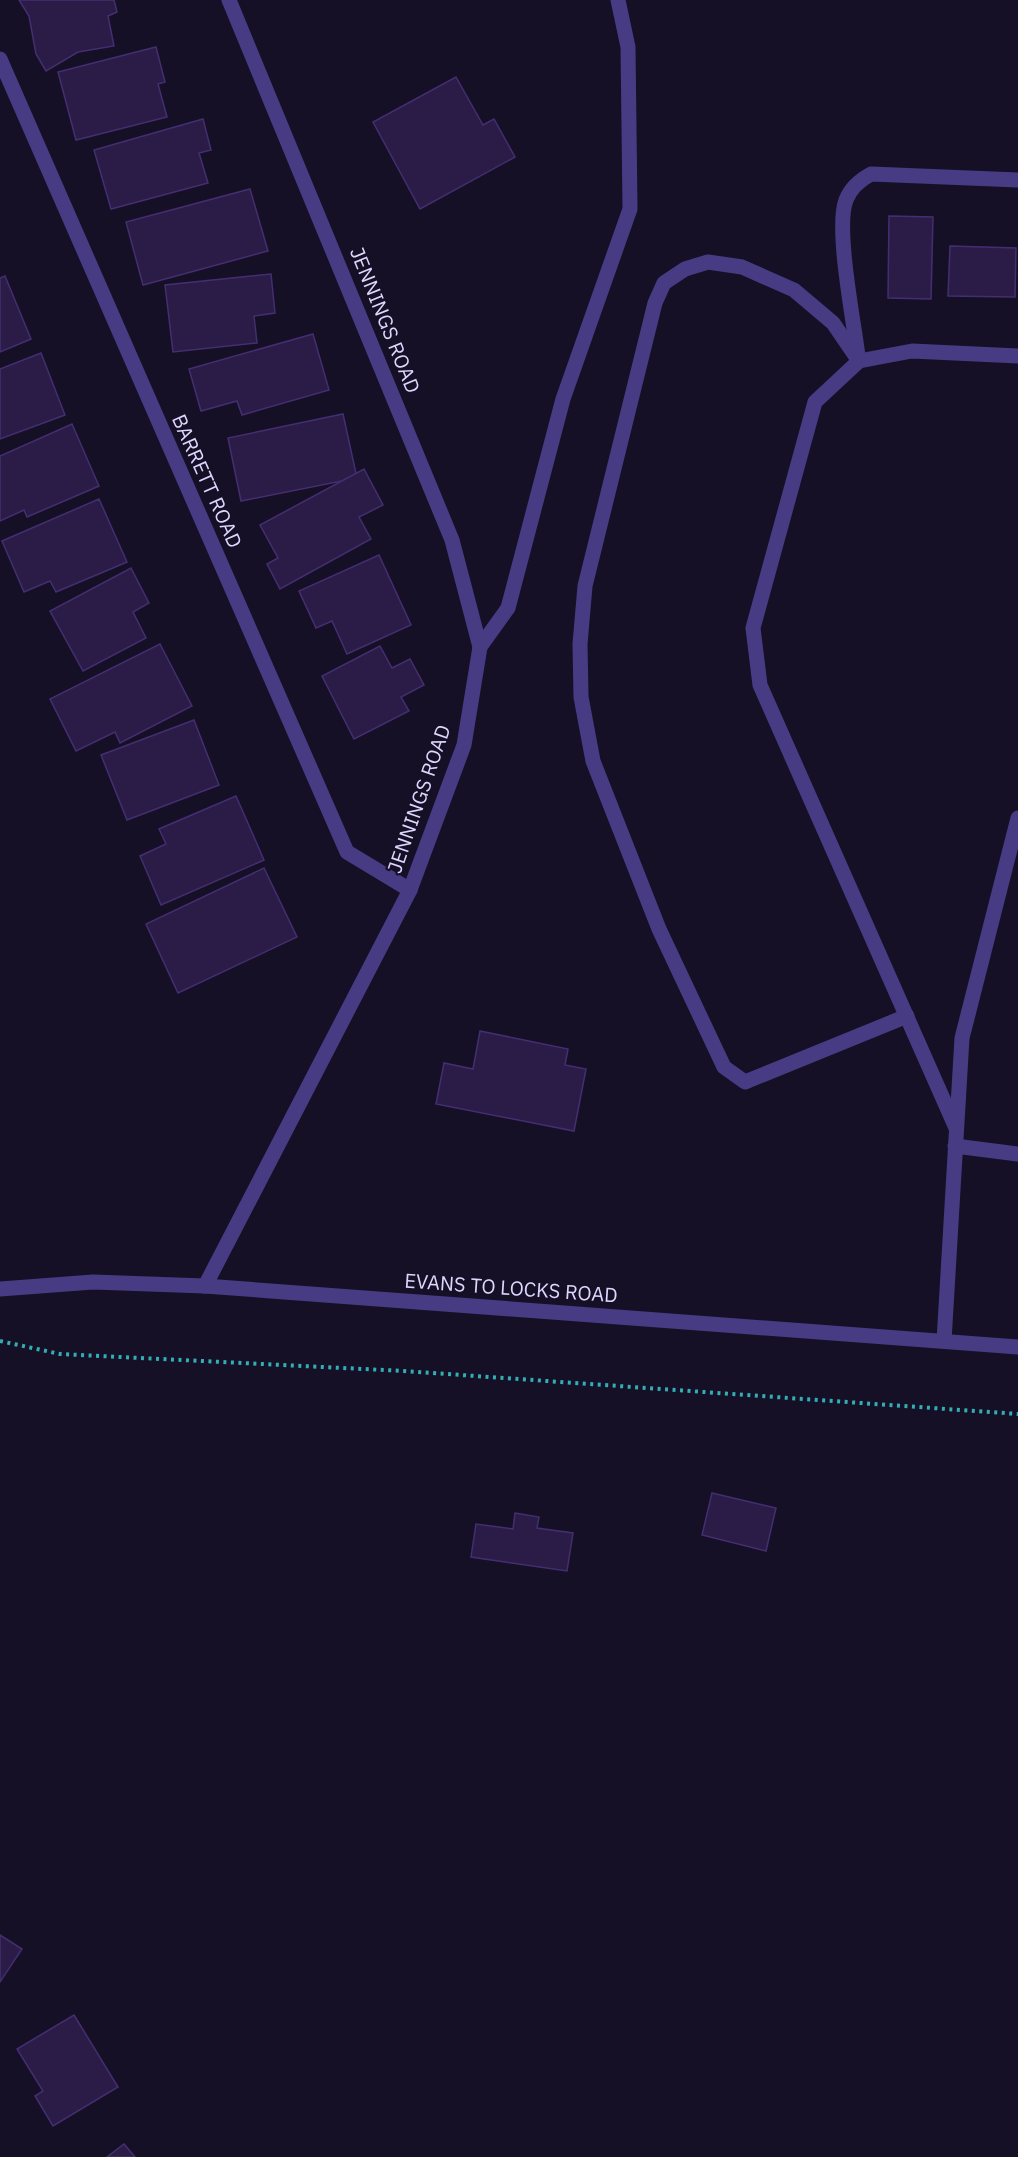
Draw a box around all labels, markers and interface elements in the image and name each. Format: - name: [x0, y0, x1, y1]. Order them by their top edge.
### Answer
- street label: JENNINGS ROAD: [344, 243, 427, 397]
- street label: BARRETT ROAD: [166, 410, 249, 552]
- street label: JENNINGS ROAD: [380, 721, 457, 877]
- street label: EVANS TO LOCKS ROAD: [404, 1267, 619, 1308]

